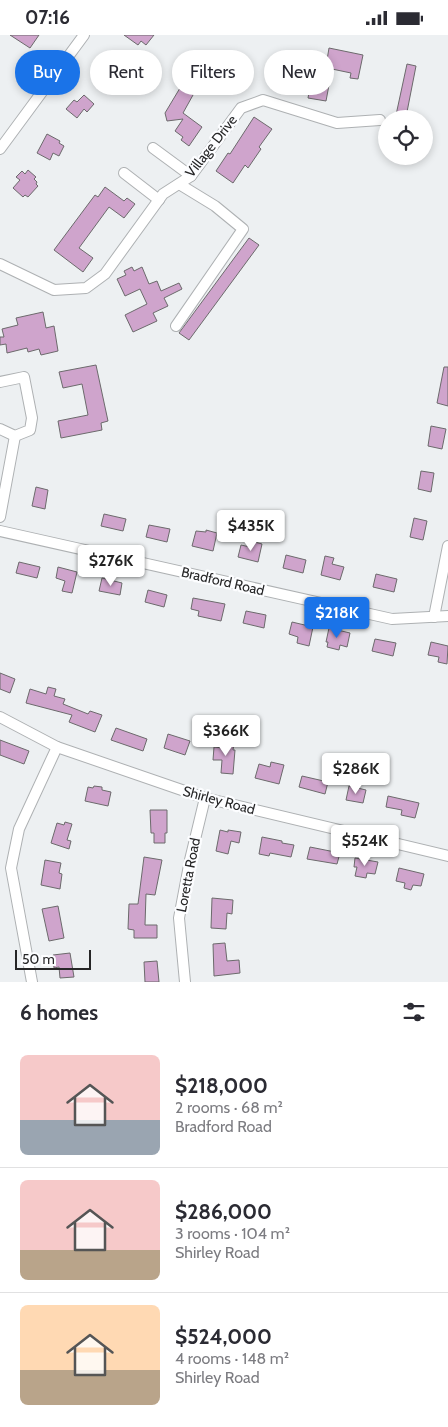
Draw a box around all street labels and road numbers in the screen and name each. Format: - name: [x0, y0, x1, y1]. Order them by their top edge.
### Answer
- street label: Village Drive: [181, 111, 241, 181]
- street label: Bradford Road: [180, 563, 266, 599]
- street label: Shirley Road: [181, 782, 257, 818]
- street label: Loretta Road: [172, 836, 204, 914]

